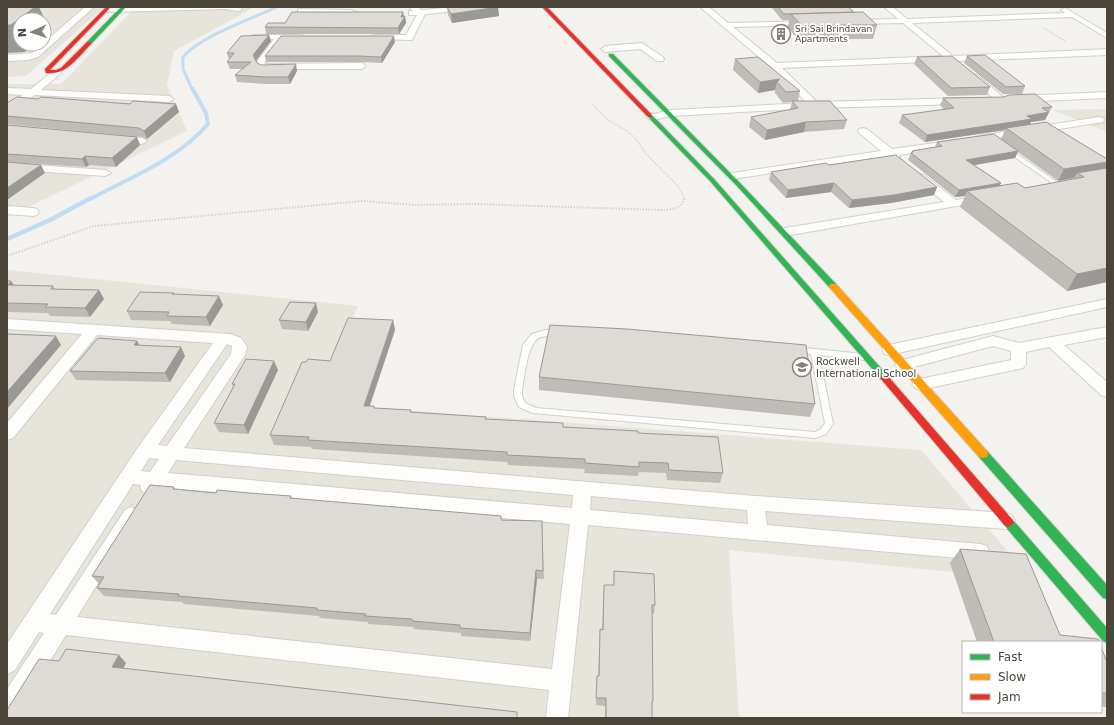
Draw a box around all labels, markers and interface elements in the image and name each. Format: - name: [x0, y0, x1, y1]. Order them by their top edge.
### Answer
- north arrow: [12, 12, 52, 52]
- building icon: Sri Sai Brindavan Apartments: [770, 23, 792, 45]
- place label: Sri Sai Brindavan Apartments: [795, 24, 872, 44]
- text: N: [16, 28, 29, 37]
- school or university icon: Rockwell International School: [791, 356, 813, 378]
- place label: Rockwell International School: [816, 356, 916, 379]
- legend: [962, 641, 1102, 713]
- text: Fast: [998, 650, 1022, 664]
- text: Slow: [998, 670, 1026, 684]
- text: Jam: [997, 690, 1021, 704]

